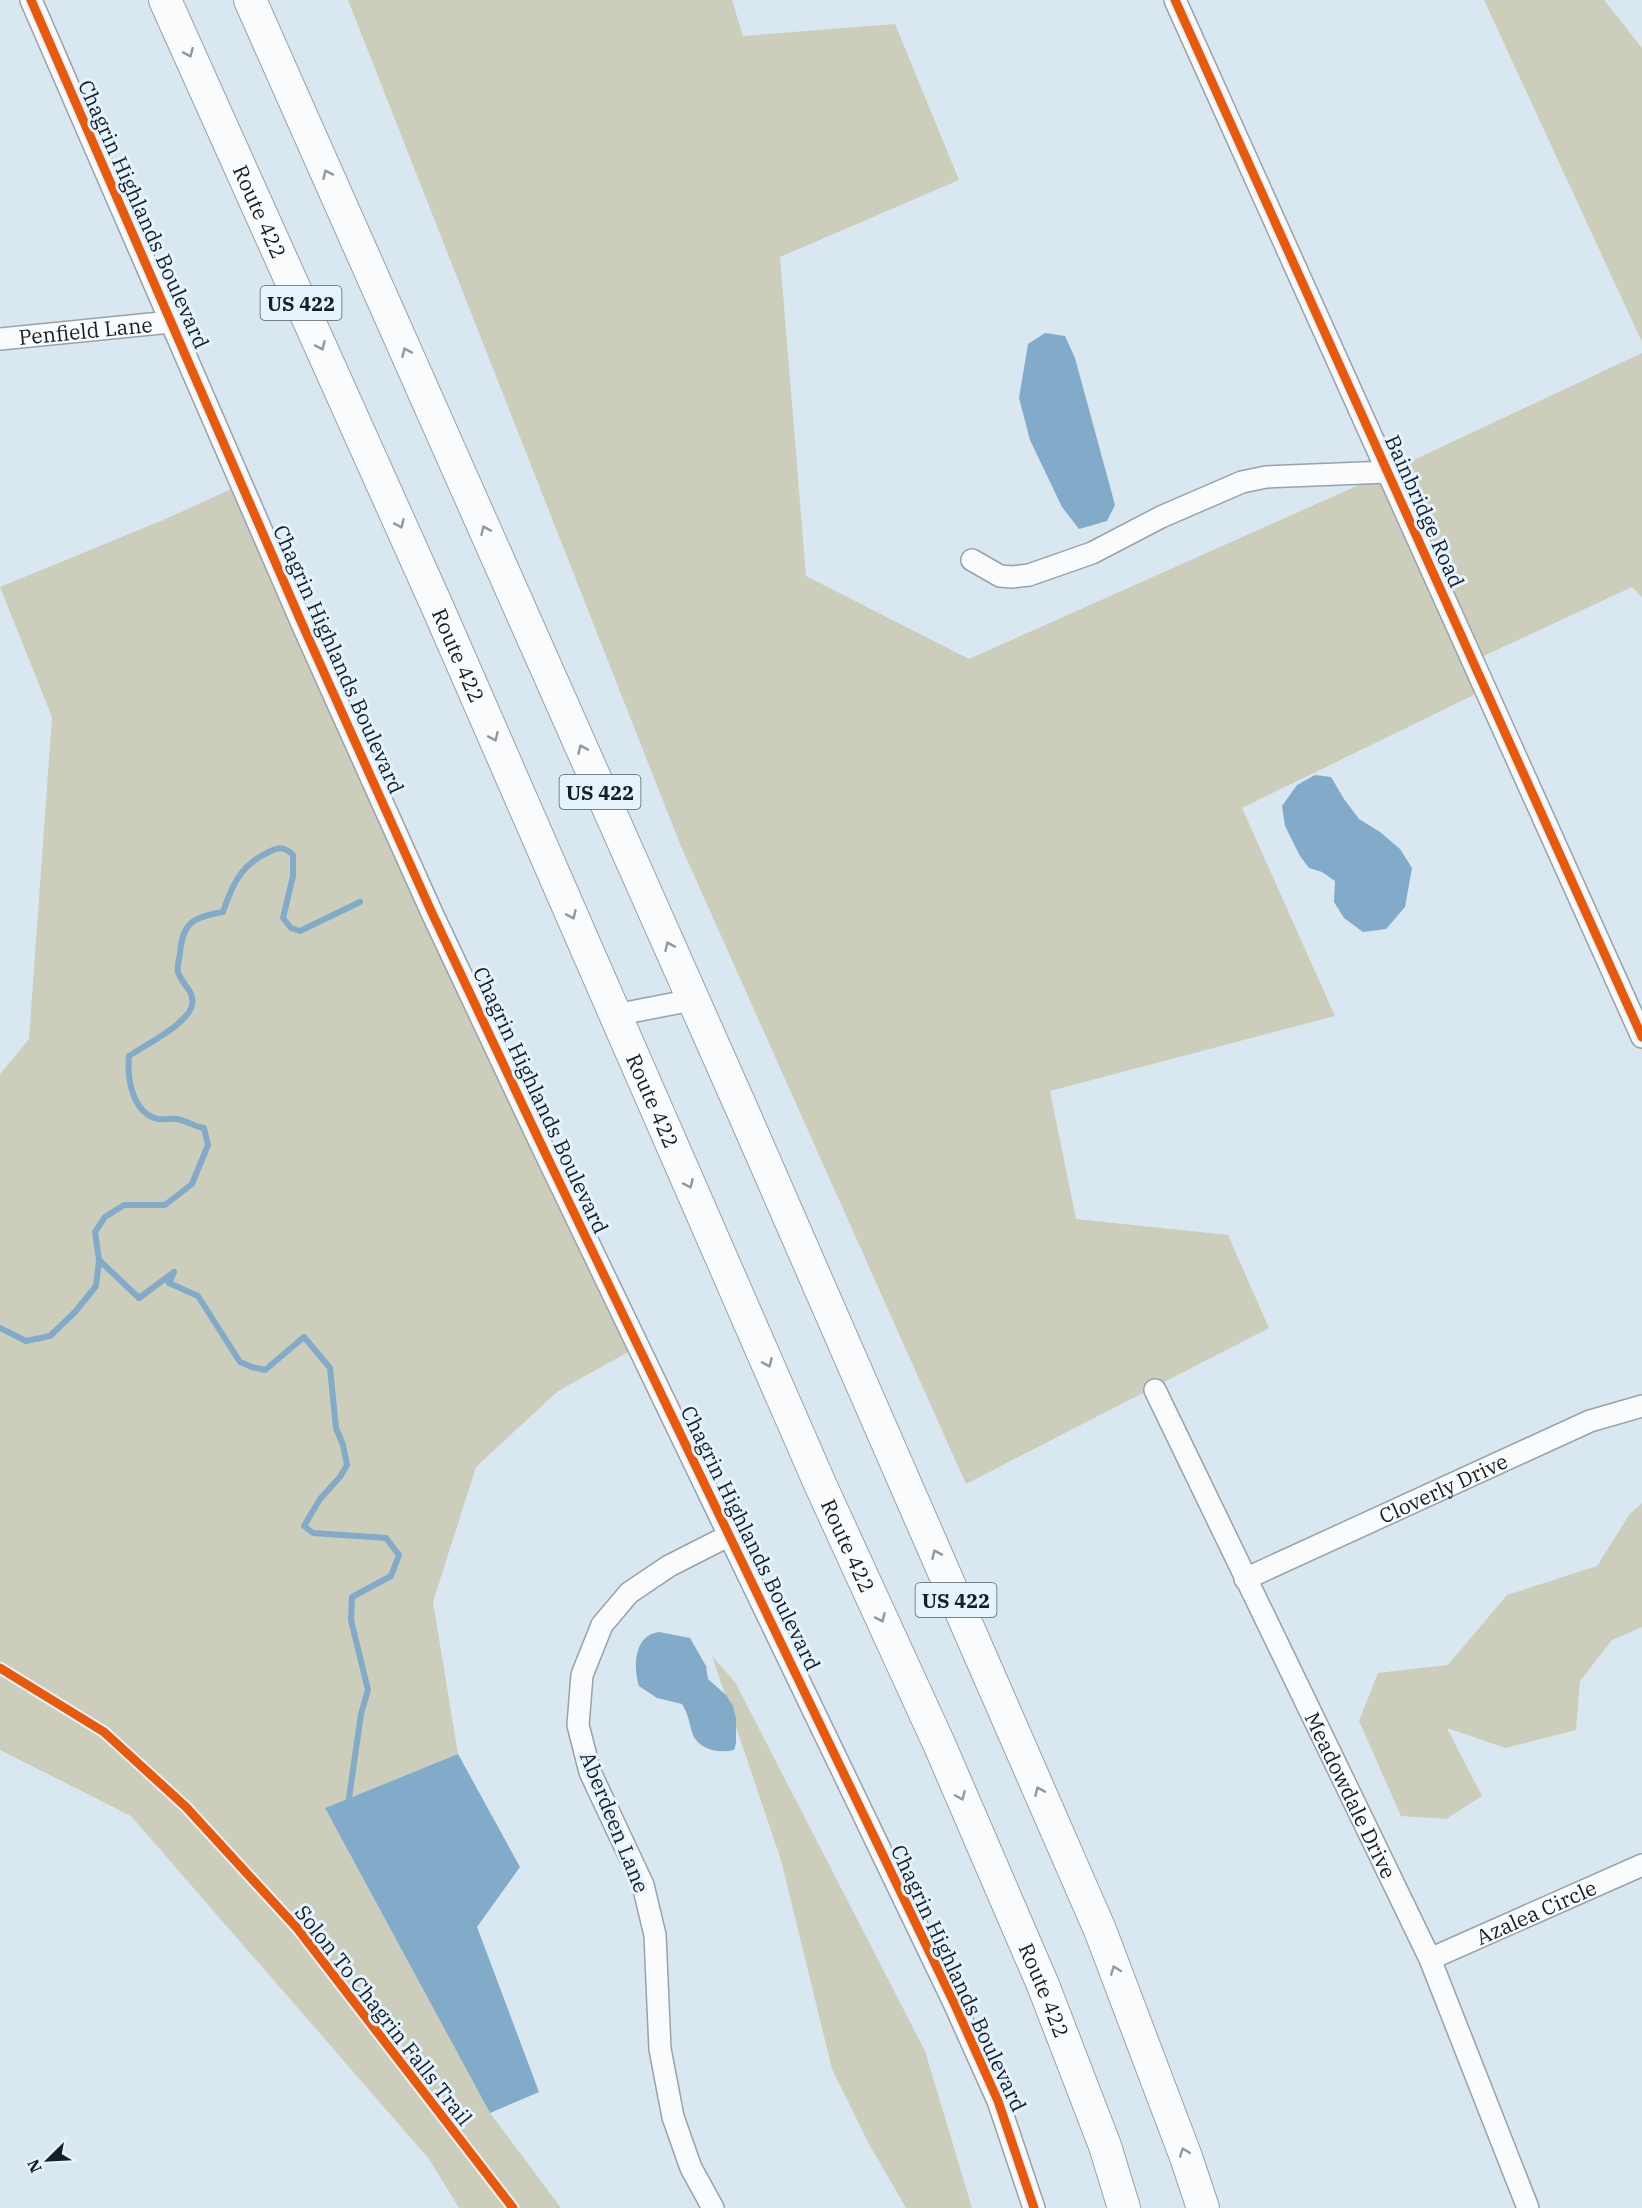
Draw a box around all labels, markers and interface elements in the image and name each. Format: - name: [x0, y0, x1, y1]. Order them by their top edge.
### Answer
- one-way arrow: [182, 47, 194, 58]
- street label: Chagrin Highlands Boulevard: [72, 75, 216, 353]
- street label: Route 422: [227, 160, 293, 263]
- one-way arrow: [322, 169, 334, 180]
- road number: US 422: [260, 286, 342, 320]
- street label: Penfield Lane: [17, 310, 154, 351]
- one-way arrow: [313, 340, 325, 351]
- one-way arrow: [401, 347, 413, 358]
- street label: Bainbridge Road: [1379, 430, 1471, 592]
- one-way arrow: [393, 518, 405, 529]
- street label: Chagrin Highlands Boulevard: [267, 520, 411, 798]
- one-way arrow: [480, 525, 492, 536]
- street label: Route 422: [426, 604, 491, 707]
- one-way arrow: [487, 730, 499, 741]
- one-way arrow: [577, 744, 589, 755]
- road number: US 422: [560, 775, 640, 809]
- one-way arrow: [565, 909, 577, 920]
- one-way arrow: [664, 942, 676, 953]
- street label: Chagrin Highlands Boulevard: [467, 962, 615, 1238]
- street label: Route 422: [620, 1049, 686, 1152]
- one-way arrow: [682, 1178, 694, 1189]
- one-way arrow: [760, 1357, 772, 1368]
- street label: Chagrin Highlands Boulevard: [675, 1401, 828, 1675]
- street label: Cloverly Drive: [1374, 1447, 1512, 1530]
- street label: Route 422: [815, 1494, 882, 1597]
- one-way arrow: [931, 1549, 943, 1560]
- road number: US 422: [916, 1583, 996, 1617]
- one-way arrow: [874, 1611, 886, 1622]
- street label: Meadowdale Drive: [1299, 1707, 1403, 1883]
- street label: Aberdeen Lane: [574, 1747, 656, 1897]
- one-way arrow: [1034, 1786, 1046, 1797]
- one-way arrow: [954, 1789, 966, 1800]
- street label: Chagrin Highlands Boulevard: [885, 1840, 1033, 2116]
- street label: Azalea Circle: [1471, 1873, 1601, 1951]
- street label: Solon To Chagrin Falls Trail: [289, 1899, 479, 2131]
- street label: Route 422: [1012, 1939, 1076, 2042]
- one-way arrow: [1110, 1965, 1123, 1976]
- north arrow: [18, 2130, 78, 2190]
- one-way arrow: [1179, 2148, 1192, 2158]
- text: N: [23, 2156, 46, 2176]

